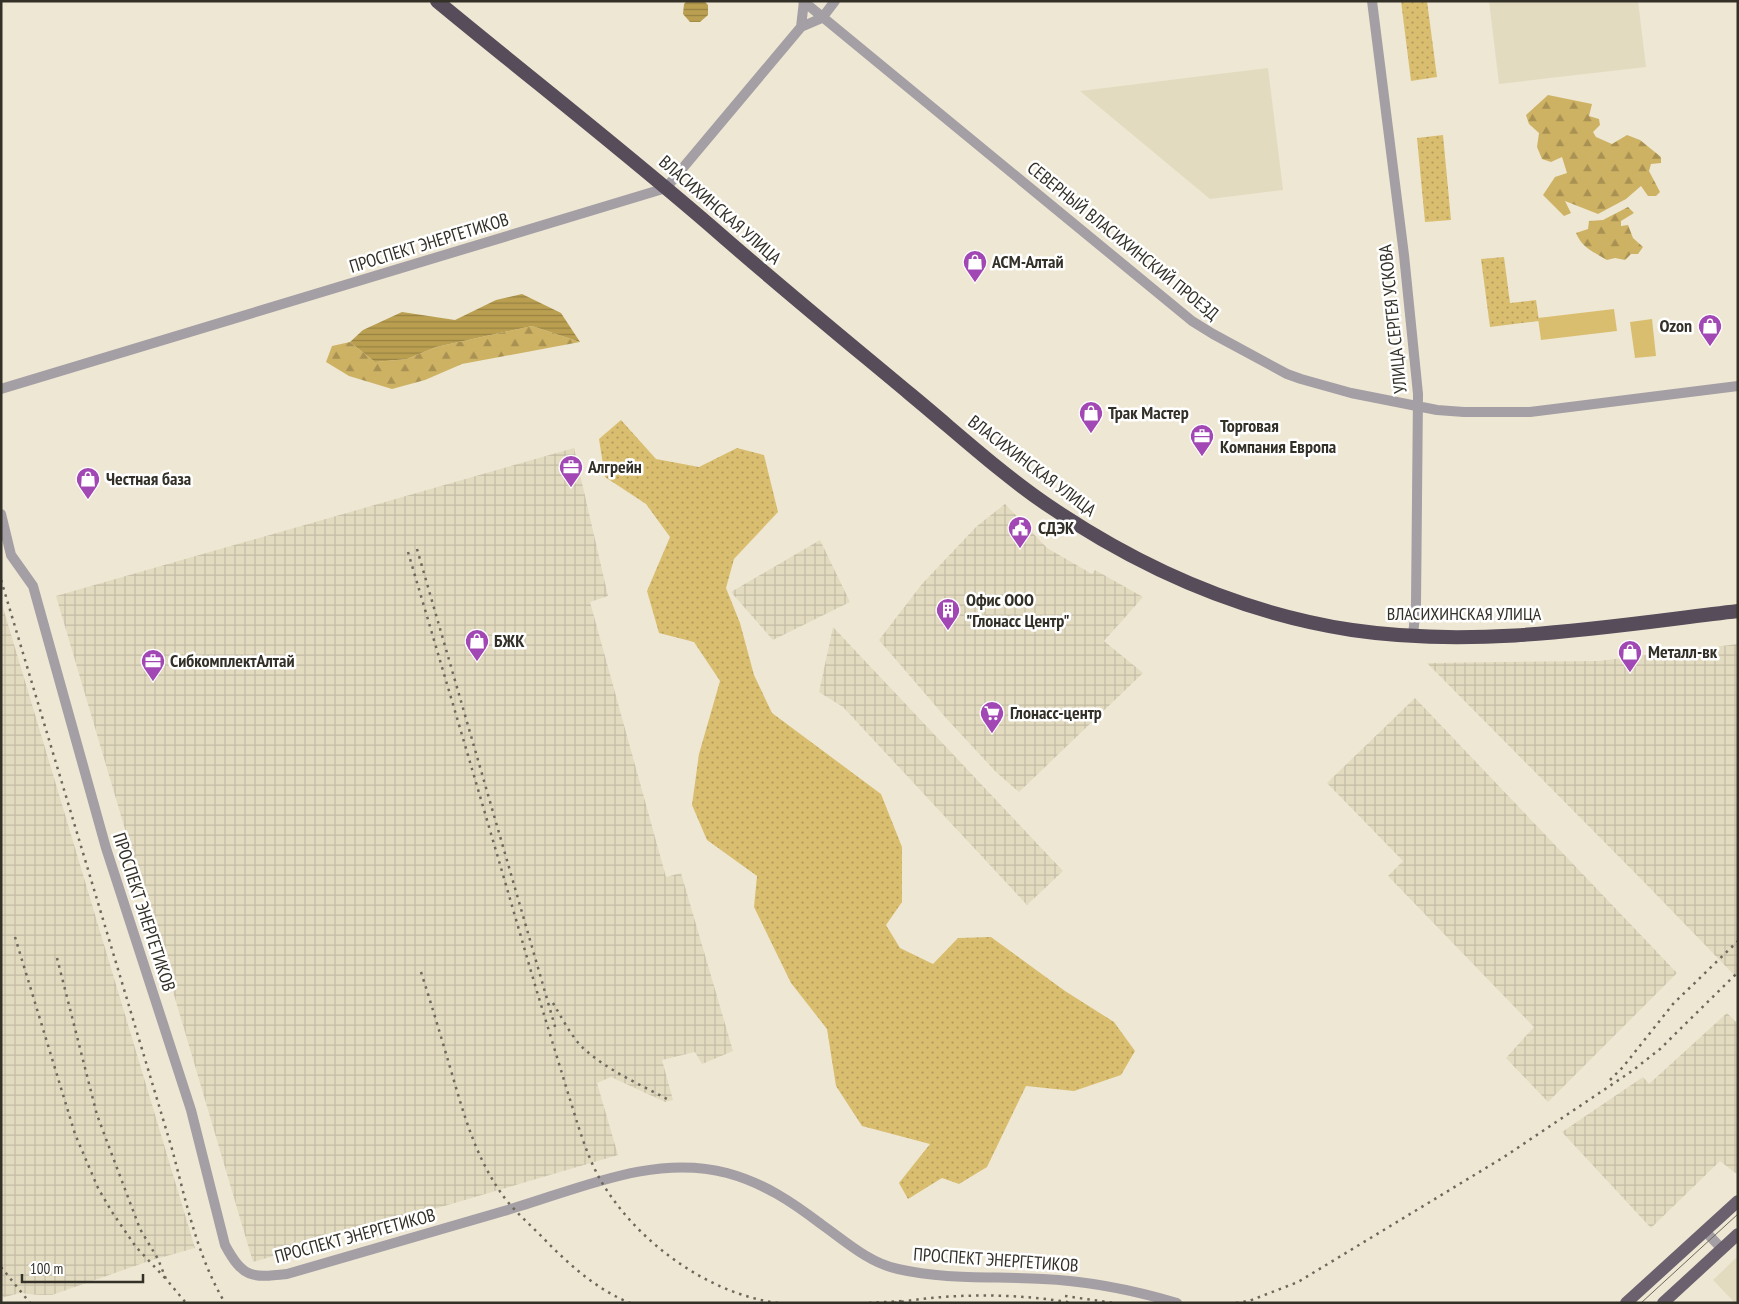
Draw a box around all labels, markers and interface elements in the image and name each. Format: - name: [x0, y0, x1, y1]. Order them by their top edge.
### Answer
- street label: ВЛАСИХИНСКАЯ УЛИЦА: [654, 150, 787, 269]
- street label: СЕВЕРНЫЙ ВЛАСИХИНСКИЙ ПРОЕЗД: [1023, 156, 1224, 325]
- street label: ПРОСПЕКТ ЭНЕРГЕТИКОВ: [346, 207, 511, 278]
- street label: УЛИЦА СЕРГЕЯ УСКОВА: [1373, 243, 1412, 395]
- shop icon: АСМ-Алтай: [962, 249, 988, 283]
- place label: АСМ-Алтай: [991, 250, 1064, 273]
- shop icon: Ozon: [1697, 313, 1723, 347]
- place label: Ozon: [1659, 314, 1692, 337]
- shop icon: Трак Мастер: [1078, 400, 1104, 434]
- place label: Трак Мастер: [1108, 401, 1189, 424]
- street label: ВЛАСИХИНСКАЯ УЛИЦА: [964, 410, 1101, 522]
- place label: Торговая Компания Европа: [1220, 414, 1336, 458]
- office icon: Торговая Компания Европа: [1189, 423, 1215, 457]
- office icon: Алгрейн: [558, 454, 584, 488]
- place label: Алгрейн: [587, 455, 642, 478]
- shop icon: Честная база: [75, 466, 101, 500]
- place label: Честная база: [106, 467, 191, 490]
- public building icon: СДЭК: [1007, 515, 1033, 549]
- place label: СДЭК: [1038, 516, 1075, 539]
- place label: Офис ООО "Глонасс Центр": [966, 588, 1070, 632]
- building icon: Офис ООО "Глонасс Центр": [935, 597, 961, 631]
- street label: ВЛАСИХИНСКАЯ УЛИЦА: [1387, 602, 1542, 625]
- shop icon: БЖК: [464, 628, 490, 662]
- place label: БЖК: [494, 629, 525, 652]
- shop icon: Металл-вк: [1617, 639, 1643, 673]
- place label: Металл-вк: [1648, 640, 1718, 663]
- office icon: СибкомплектАлтай: [140, 648, 166, 682]
- place label: СибкомплектАлтай: [170, 649, 295, 672]
- supermarket icon: Глонасс-центр: [979, 700, 1005, 734]
- place label: Глонасс-центр: [1010, 701, 1102, 724]
- street label: ПРОСПЕКТ ЭНЕРГЕТИКОВ: [108, 830, 181, 994]
- street label: ПРОСПЕКТ ЭНЕРГЕТИКОВ: [272, 1203, 438, 1268]
- street label: ПРОСПЕКТ ЭНЕРГЕТИКОВ: [913, 1242, 1079, 1277]
- scale bar: [22, 1252, 144, 1284]
- text: 100 m: [30, 1259, 63, 1278]

